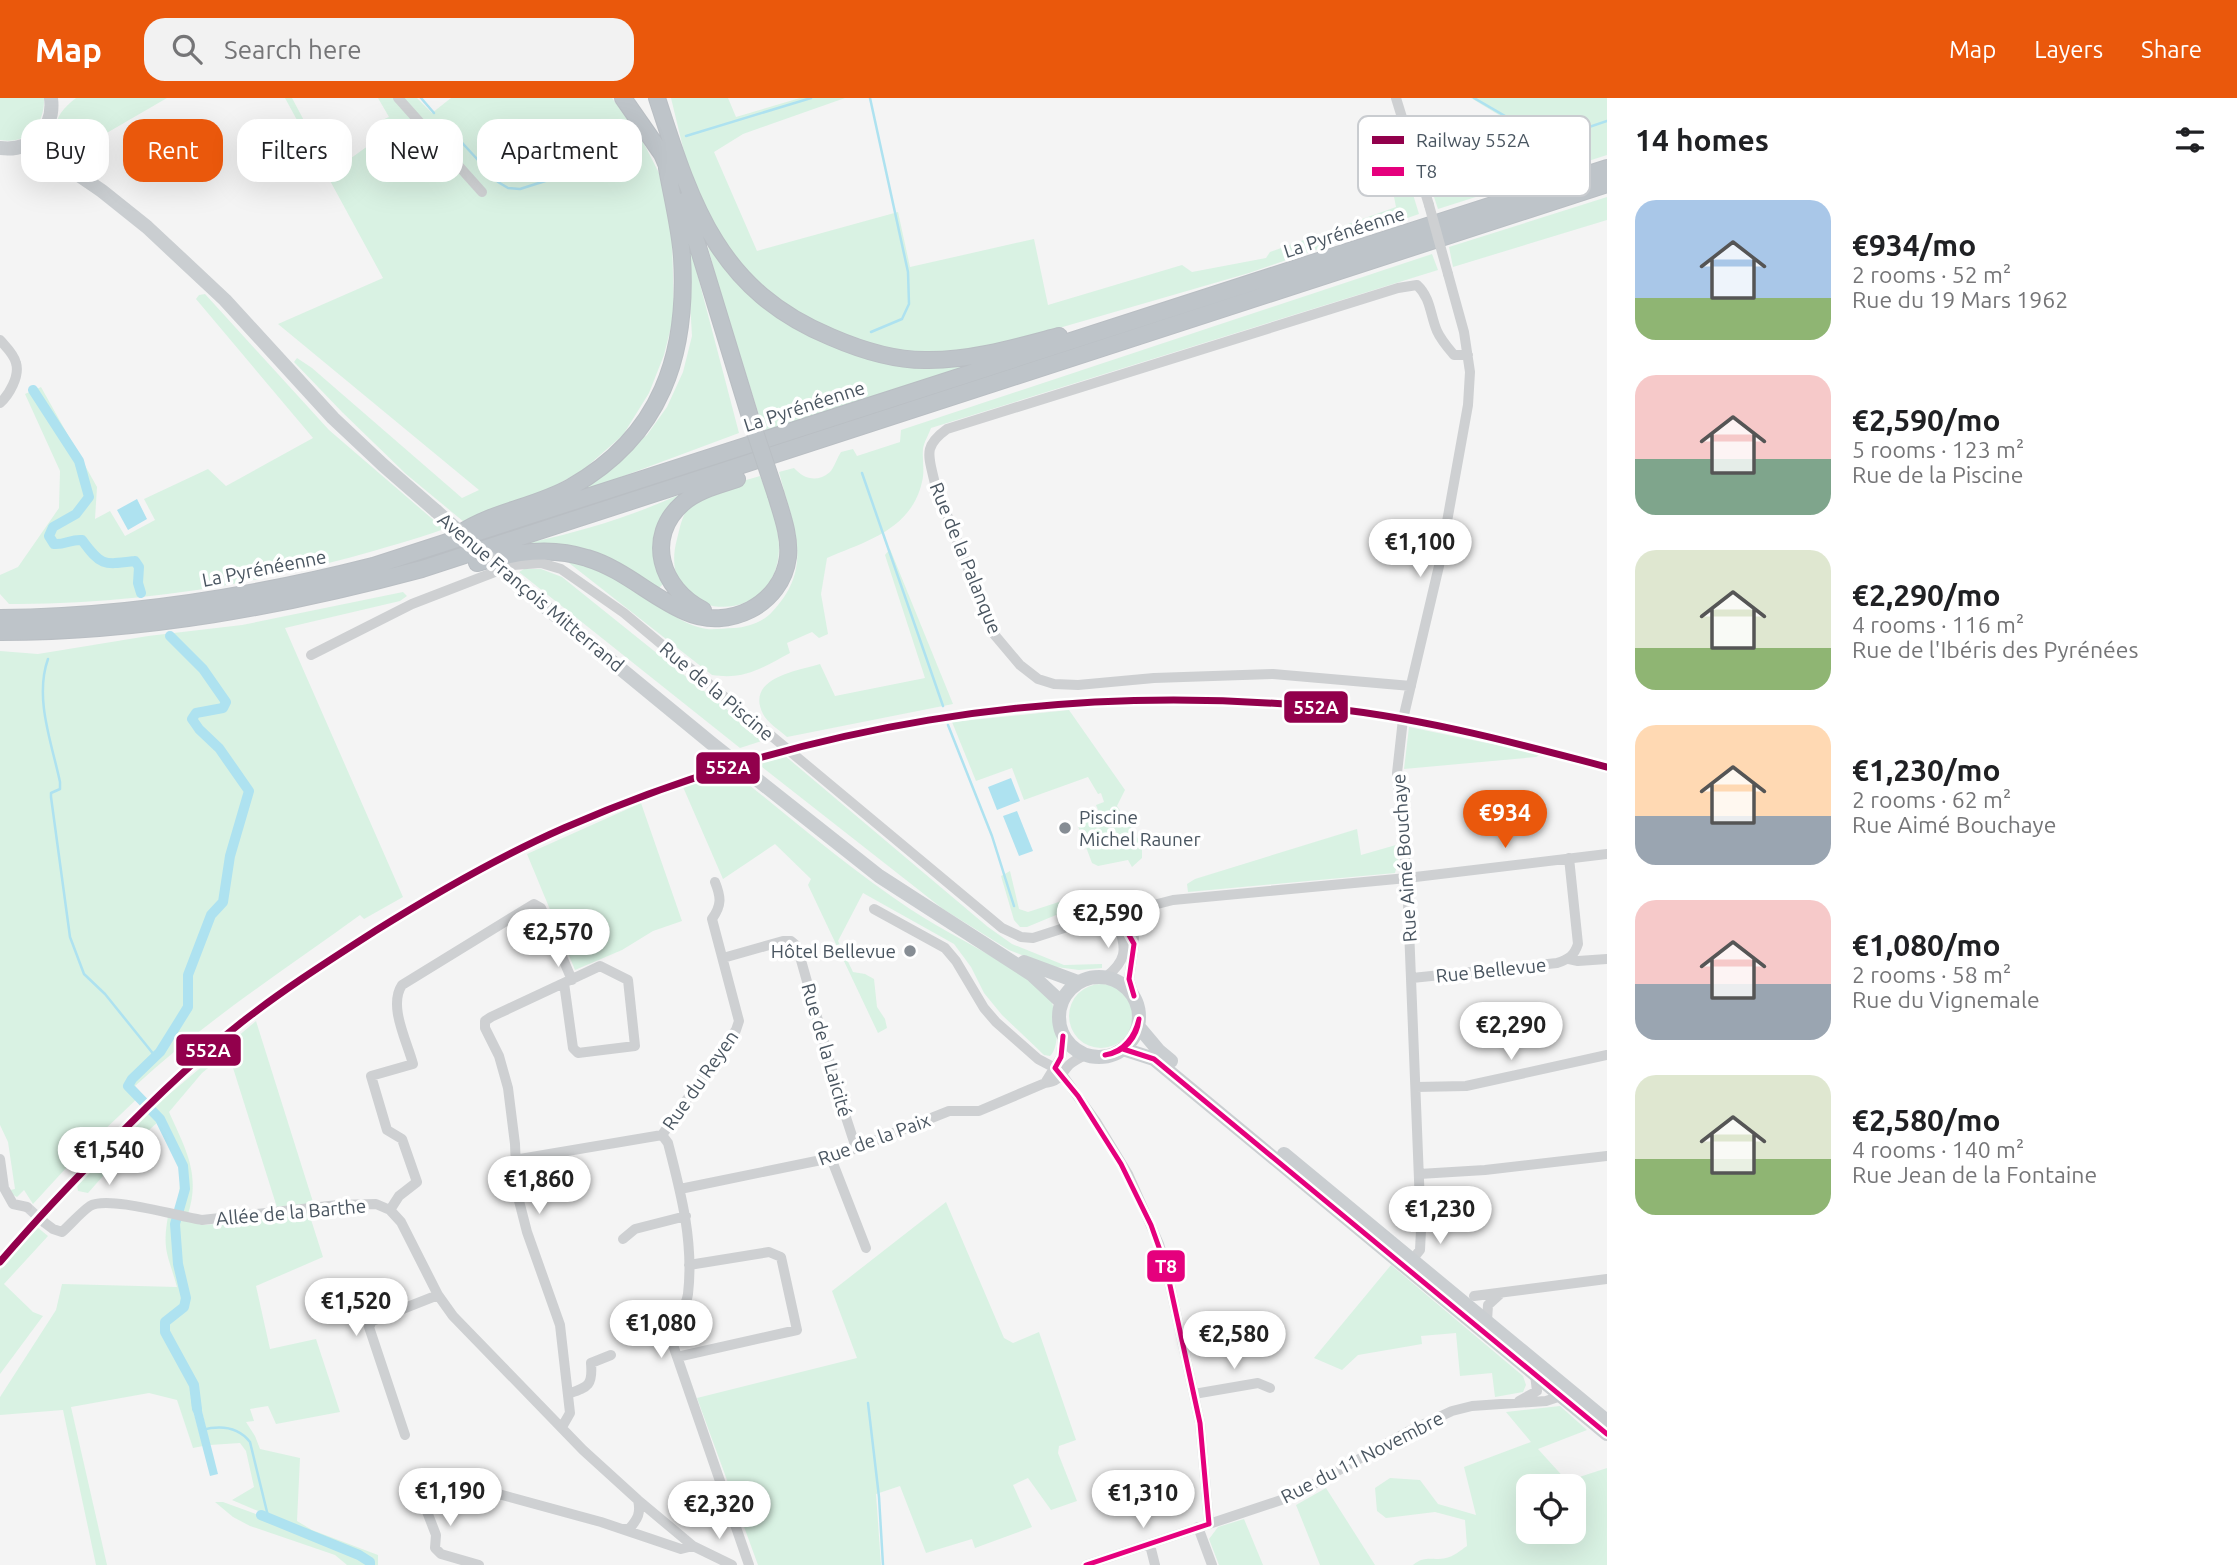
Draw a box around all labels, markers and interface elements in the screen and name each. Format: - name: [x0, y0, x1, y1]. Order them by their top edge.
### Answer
- search box: [144, 18, 634, 81]
- icon: search: [168, 30, 206, 68]
- text: Map: [35, 31, 102, 68]
- text: Search here: [224, 35, 362, 64]
- text: Map: [1949, 36, 1996, 63]
- text: Layers: [2034, 36, 2103, 63]
- text: Share: [2141, 36, 2202, 63]
- legend: [1358, 116, 1590, 196]
- chip: Buy: [21, 119, 109, 182]
- chip: Rent: [123, 119, 223, 182]
- chip: Filters: [237, 119, 352, 182]
- chip: New: [366, 119, 463, 182]
- chip: Apartment: [477, 119, 642, 182]
- icon: filters: [2171, 121, 2209, 159]
- text: 14 homes: [1635, 123, 1769, 157]
- text: Railway 552A: [1416, 129, 1530, 151]
- text: T8: [1416, 160, 1437, 182]
- street label: La Pyrénéenne: [1281, 202, 1407, 262]
- icon: home: [1691, 228, 1775, 312]
- text: €934/mo: [1852, 228, 1976, 262]
- text: 2 rooms · 52 m²: [1852, 262, 2011, 287]
- text: Rue du 19 Mars 1962: [1852, 287, 2068, 312]
- street label: La Pyrénéenne: [741, 376, 867, 436]
- icon: home: [1691, 403, 1775, 487]
- text: €2,590/mo: [1852, 403, 2001, 437]
- text: 5 rooms · 123 m²: [1852, 437, 2024, 462]
- text: Rue de la Piscine: [1852, 462, 2023, 487]
- street label: Rue de la Palanque: [926, 479, 1006, 637]
- street label: Avenue François Mitterrand: [434, 508, 628, 676]
- pin: €1,100: [1363, 519, 1477, 579]
- text: €1,100: [1385, 529, 1455, 554]
- street label: La Pyrénéenne: [200, 545, 328, 591]
- icon: home: [1691, 578, 1775, 662]
- text: €2,290/mo: [1852, 578, 2001, 612]
- text: 4 rooms · 116 m²: [1852, 612, 2024, 637]
- street label: Rue de la Piscine: [656, 637, 778, 745]
- text: Rue de l'Ibéris des Pyrénées: [1852, 637, 2138, 662]
- line badge: 552A: [1283, 690, 1349, 724]
- text: 552A: [1293, 696, 1339, 718]
- line badge: 552A: [695, 751, 761, 785]
- icon: home: [1691, 753, 1775, 837]
- text: €1,230/mo: [1852, 753, 2001, 787]
- text: 552A: [705, 756, 751, 778]
- street label: Rue Aimé Bouchaye: [1387, 773, 1421, 943]
- text: 2 rooms · 62 m²: [1852, 787, 2011, 812]
- pin: €934: [1464, 790, 1546, 850]
- text: €934: [1479, 800, 1531, 825]
- place label: Piscine Michel Rauner: [1079, 806, 1201, 850]
- text: Rue Aimé Bouchaye: [1852, 812, 2056, 837]
- marker: Piscine Michel Rauner: [1057, 820, 1073, 836]
- pin: €2,590: [1051, 890, 1165, 950]
- text: €2,590: [1073, 900, 1143, 925]
- pin: €2,570: [501, 910, 615, 969]
- text: €2,570: [523, 919, 593, 944]
- icon: home: [1691, 928, 1775, 1012]
- text: €1,080/mo: [1852, 928, 2001, 962]
- place label: Hôtel Bellevue: [771, 940, 896, 962]
- marker: Hôtel Bellevue: [902, 943, 918, 959]
- street label: Rue Bellevue: [1435, 953, 1547, 987]
- text: 2 rooms · 58 m²: [1852, 962, 2011, 987]
- street label: Rue de la Laicité: [797, 981, 857, 1119]
- text: Rue du Vignemale: [1852, 987, 2040, 1012]
- pin: €2,290: [1454, 1002, 1568, 1062]
- text: €2,290: [1476, 1012, 1546, 1037]
- street label: Rue du Reyen: [658, 1026, 742, 1134]
- line badge: 552A: [175, 1033, 242, 1067]
- text: 552A: [185, 1039, 231, 1061]
- icon: home: [1691, 1103, 1775, 1187]
- text: €2,580/mo: [1852, 1103, 2001, 1137]
- street label: Rue de la Paix: [815, 1108, 933, 1169]
- pin: €1,540: [52, 1128, 166, 1187]
- text: €1,540: [74, 1137, 144, 1162]
- text: 4 rooms · 140 m²: [1852, 1137, 2024, 1162]
- pin: €1,860: [482, 1156, 596, 1216]
- text: Rue Jean de la Fontaine: [1852, 1162, 2097, 1187]
- text: €1,860: [504, 1166, 574, 1191]
- pin: €1,230: [1383, 1186, 1497, 1246]
- street label: Allée de la Barthe: [215, 1194, 367, 1230]
- text: €1,230: [1405, 1196, 1475, 1221]
- line badge: T8: [1146, 1249, 1186, 1283]
- text: T8: [1155, 1255, 1177, 1277]
- pin: €1,520: [299, 1278, 413, 1338]
- text: €1,520: [321, 1288, 391, 1313]
- pin: €1,080: [604, 1300, 718, 1360]
- text: €1,080: [626, 1310, 696, 1335]
- pin: €2,580: [1177, 1312, 1291, 1371]
- text: €2,580: [1199, 1321, 1269, 1346]
- street label: Rue du 11 Novembre: [1277, 1407, 1447, 1507]
- pin: €1,190: [393, 1468, 507, 1528]
- pin: €1,310: [1086, 1470, 1200, 1530]
- map controls: [1516, 1474, 1586, 1544]
- button: locate: [1516, 1474, 1586, 1544]
- text: €1,190: [415, 1478, 485, 1503]
- text: €1,310: [1108, 1480, 1178, 1505]
- pin: €2,320: [662, 1482, 776, 1541]
- text: €2,320: [684, 1491, 754, 1516]

